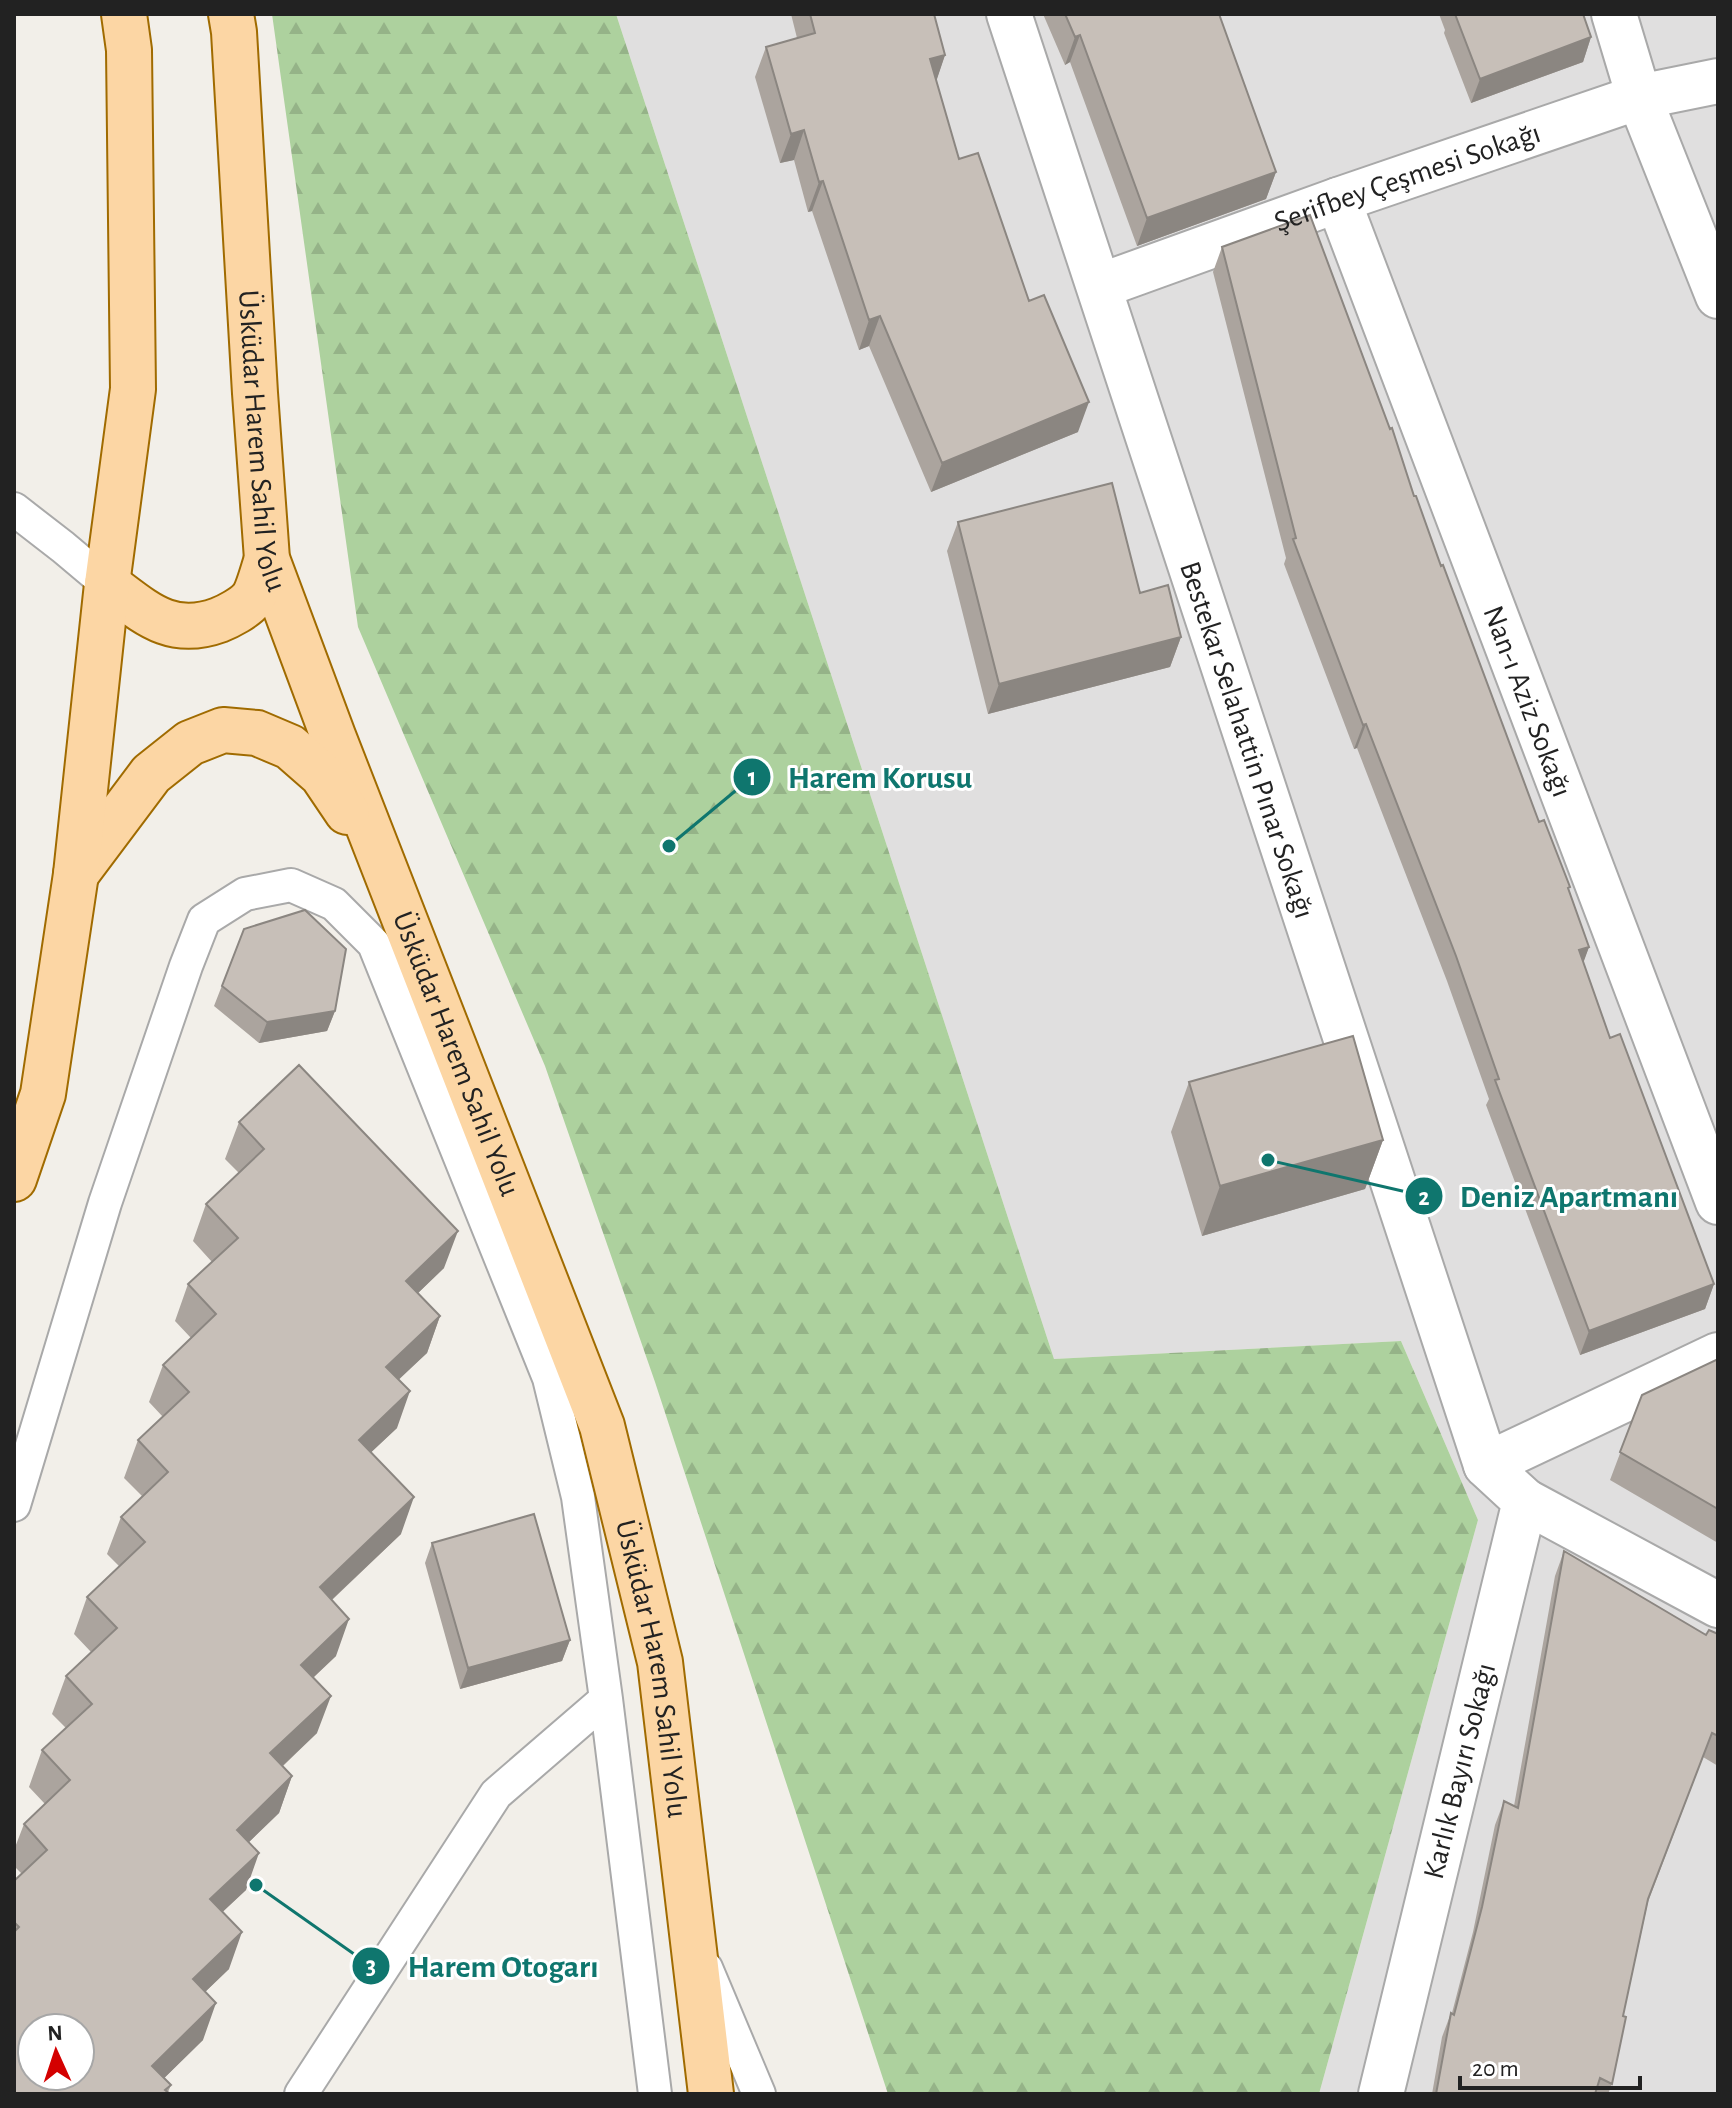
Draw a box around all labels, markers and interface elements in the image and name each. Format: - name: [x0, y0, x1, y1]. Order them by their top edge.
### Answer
- street label: Şerifbey Çeşmesi Sokağı: [1270, 118, 1544, 238]
- street label: Üsküdar Harem Sahil Yolu: [233, 289, 292, 596]
- street label: Bestekar Selahattin Pınar Sokağı: [1174, 558, 1319, 922]
- street label: Nan-ı Aziz Sokağı: [1477, 602, 1577, 801]
- callout: Harem Korusu: [732, 749, 988, 805]
- text: Harem Korusu: [788, 762, 973, 794]
- text: 1: [748, 766, 756, 790]
- street label: Üsküdar Harem Sahil Yolu: [387, 907, 525, 1200]
- callout: Deniz Apartmanı: [1404, 1168, 1695, 1224]
- text: Deniz Apartmanı: [1460, 1181, 1678, 1213]
- text: 2: [1418, 1186, 1430, 1210]
- street label: Üsküdar Harem Sahil Yolu: [610, 1517, 692, 1819]
- street label: Karlık Bayırı Sokağı: [1419, 1660, 1501, 1882]
- callout: Harem Otogarı: [351, 1938, 614, 1994]
- text: Harem Otogarı: [407, 1951, 599, 1983]
- text: 3: [366, 1955, 376, 1979]
- north arrow: [16, 2012, 96, 2092]
- text: N: [47, 2022, 63, 2044]
- scale bar: [1460, 2040, 1640, 2090]
- text: 20 m: [1472, 2057, 1519, 2081]

